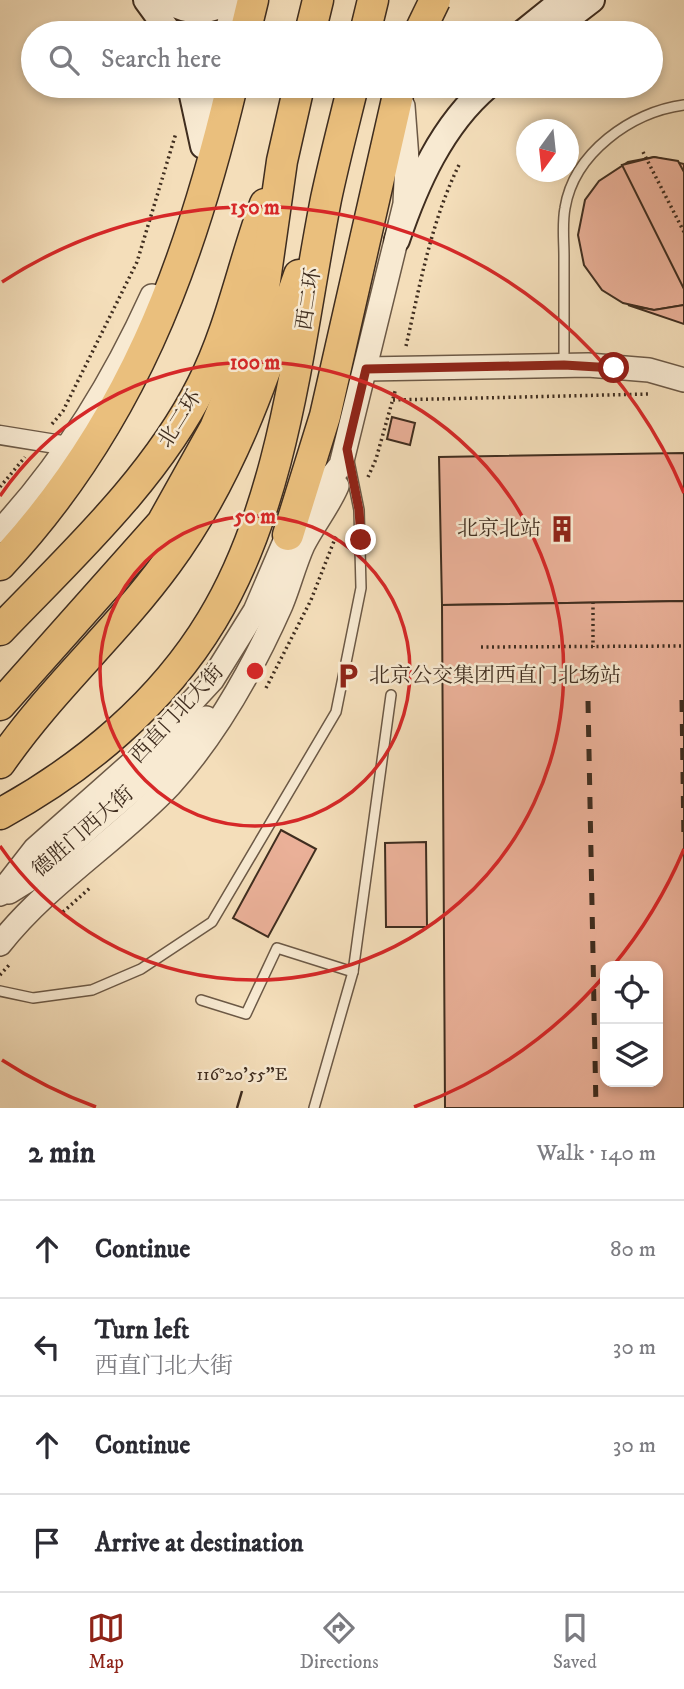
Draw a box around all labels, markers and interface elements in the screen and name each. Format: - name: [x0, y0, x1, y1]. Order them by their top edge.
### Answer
- search box: [21, 21, 663, 98]
- icon: search: [45, 41, 83, 79]
- text: Search here: [101, 43, 221, 76]
- north arrow: [516, 119, 579, 182]
- text: 150 m: [230, 195, 280, 221]
- street label: 西二环: [291, 266, 327, 332]
- text: 100 m: [230, 350, 280, 376]
- route start: [598, 352, 629, 383]
- street label: 北二环: [152, 385, 208, 453]
- text: 50 m: [233, 504, 276, 530]
- building icon: 北京北站: [547, 514, 577, 544]
- place label: 北京北站: [457, 516, 541, 542]
- route end: [345, 524, 376, 555]
- street label: 西直门北大街: [125, 659, 229, 769]
- centre of rings: [243, 659, 267, 683]
- parking icon: 北京公交集团西直门北场站: [333, 661, 363, 691]
- place label: 北京公交集团西直门北场站: [369, 663, 621, 689]
- street label: 德胜门西大街: [27, 781, 139, 883]
- map controls: [600, 961, 663, 1087]
- button: locate: [600, 961, 663, 1024]
- button: layers: [600, 1024, 663, 1087]
- text: 116°20'55"E: [197, 1064, 288, 1086]
- text: 2 min: [28, 1135, 95, 1172]
- text: Walk · 140 m: [537, 1139, 656, 1168]
- icon: ahead: [28, 1230, 66, 1268]
- text: Continue: [95, 1233, 190, 1266]
- text: 80 m: [610, 1235, 656, 1264]
- text: Turn left: [95, 1314, 189, 1347]
- icon: left: [28, 1328, 66, 1366]
- text: 30 m: [613, 1333, 656, 1362]
- text: 西直门北大街: [95, 1352, 233, 1381]
- icon: ahead: [28, 1426, 66, 1464]
- text: Continue: [95, 1429, 190, 1462]
- text: 30 m: [613, 1431, 656, 1460]
- icon: arrive: [28, 1524, 66, 1562]
- text: Arrive at destination: [95, 1527, 304, 1560]
- tab: Map: [87, 1609, 125, 1674]
- tab: Directions: [300, 1609, 379, 1674]
- tab: Saved: [553, 1609, 597, 1674]

